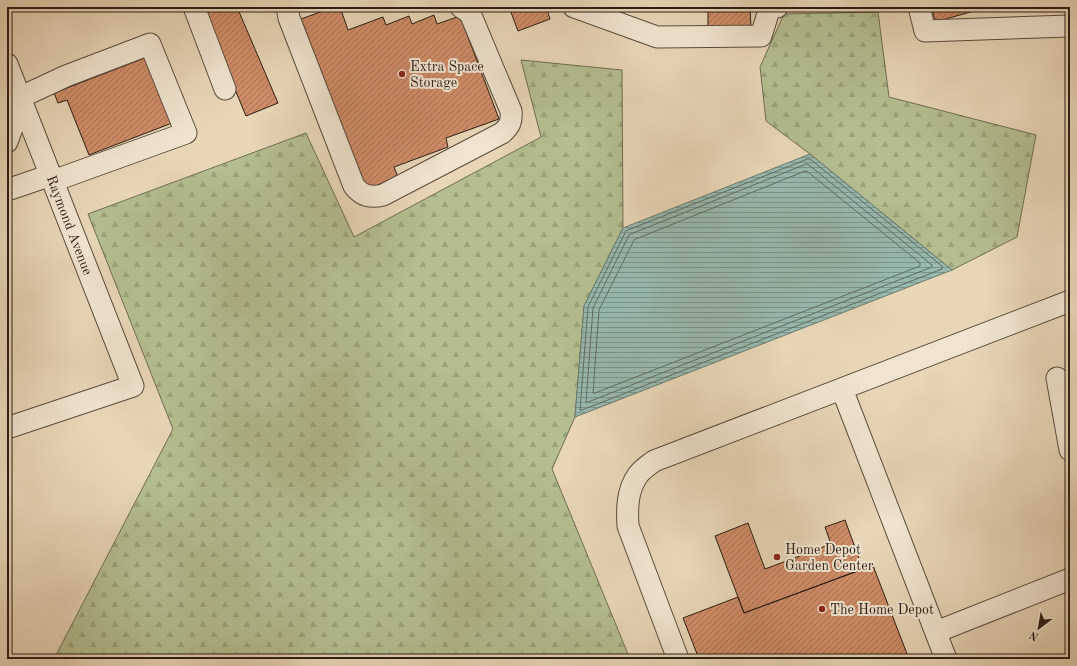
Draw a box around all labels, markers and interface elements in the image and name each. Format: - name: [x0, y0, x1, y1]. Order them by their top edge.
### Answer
- place label: Extra Space Storage: [410, 60, 484, 90]
- marker: Extra Space Storage: [397, 69, 407, 79]
- street label: Raymond Avenue: [44, 174, 94, 277]
- place label: Home Depot Garden Center: [785, 543, 874, 573]
- marker: Home Depot Garden Center: [772, 552, 782, 562]
- place label: The Home Depot: [830, 603, 934, 617]
- marker: The Home Depot: [817, 604, 827, 614]
- north arrow: [1019, 608, 1059, 648]
- text: N: [1028, 628, 1041, 642]

